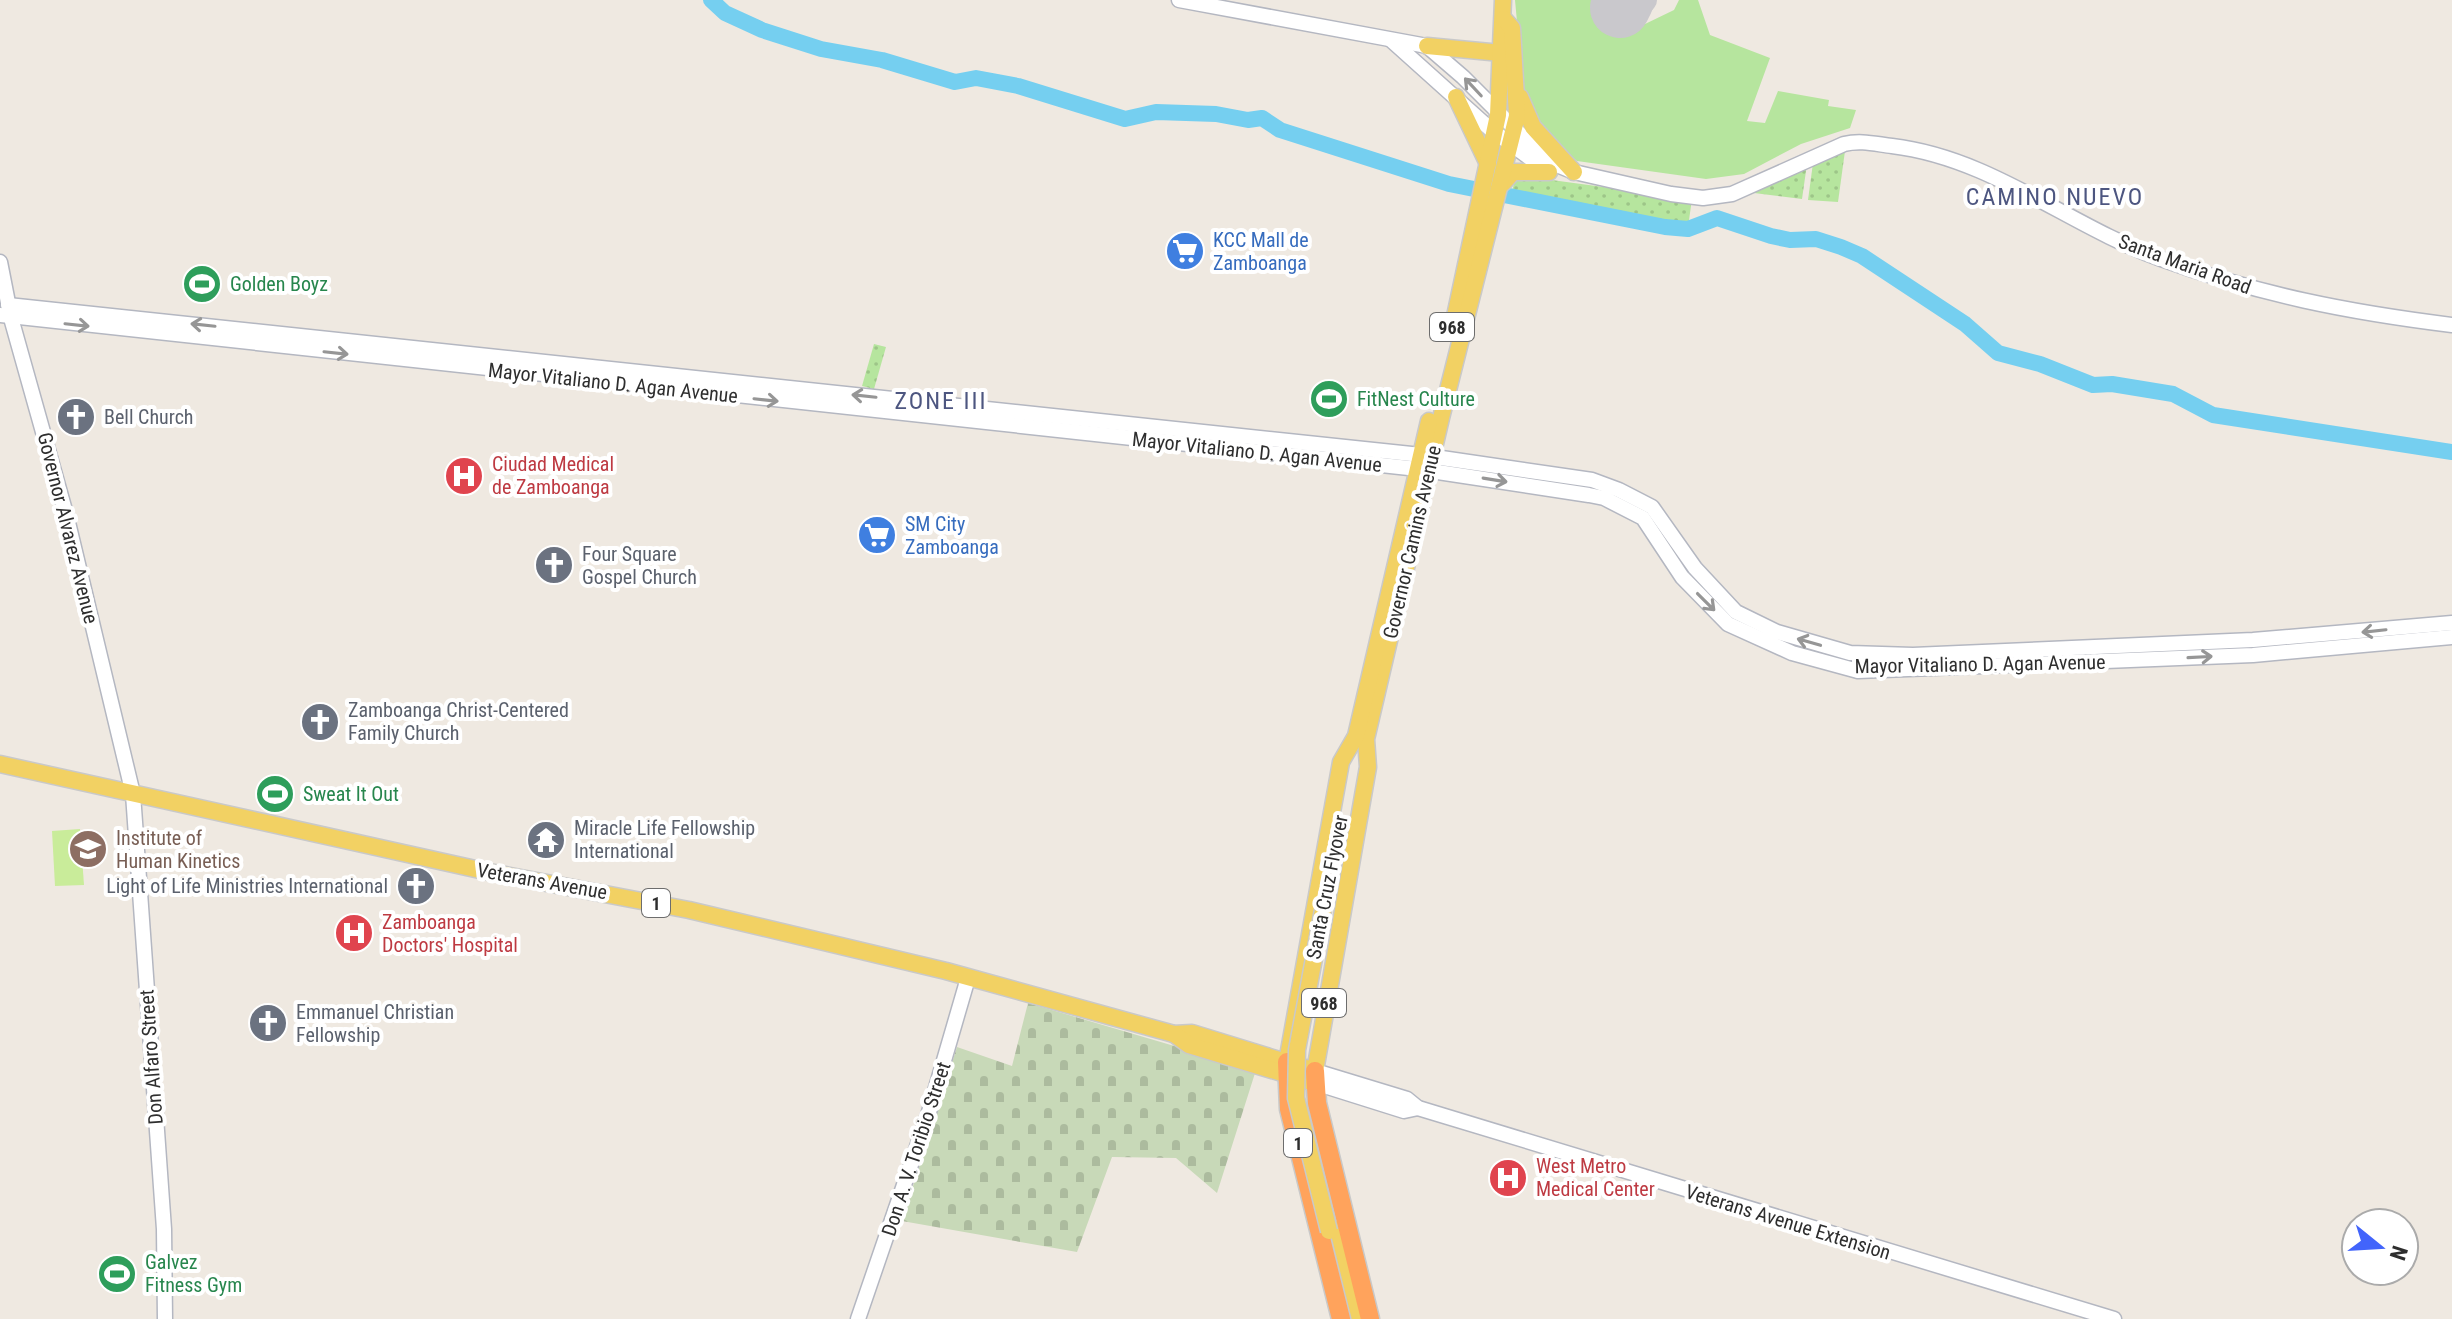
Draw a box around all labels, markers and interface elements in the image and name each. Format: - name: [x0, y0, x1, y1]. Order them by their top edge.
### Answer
- one-way arrow: [1465, 78, 1483, 98]
- district label: CAMINO NUEVO: [1966, 183, 2144, 211]
- place label: KCC Mall de Zamboanga: [1213, 228, 1309, 275]
- street label: Santa Maria Road: [2115, 229, 2255, 299]
- supermarket icon: KCC Mall de Zamboanga: [1164, 230, 1206, 272]
- sports icon: Golden Boyz: [181, 263, 223, 305]
- place label: Golden Boyz: [230, 272, 328, 296]
- road number: 968: [1430, 313, 1474, 341]
- one-way arrow: [190, 317, 217, 332]
- one-way arrow: [63, 318, 90, 333]
- one-way arrow: [322, 345, 349, 360]
- street label: Mayor Vitaliano D. Agan Avenue: [487, 358, 739, 408]
- sports icon: FitNest Culture: [1308, 378, 1350, 420]
- district label: ZONE III: [895, 387, 987, 415]
- place label: FitNest Culture: [1357, 387, 1475, 411]
- one-way arrow: [851, 389, 878, 404]
- one-way arrow: [752, 393, 779, 408]
- church icon: Bell Church: [55, 396, 97, 438]
- place label: Bell Church: [104, 405, 194, 429]
- street label: Mayor Vitaliano D. Agan Avenue: [1131, 427, 1383, 477]
- street label: Governor Alvarez Avenue: [33, 430, 103, 626]
- street label: Governor Camins Avenue: [1378, 443, 1446, 641]
- place label: Ciudad Medical de Zamboanga: [492, 452, 614, 499]
- hospital icon: Ciudad Medical de Zamboanga: [443, 455, 485, 497]
- one-way arrow: [1482, 473, 1508, 488]
- place label: SM City Zamboanga: [905, 512, 999, 559]
- supermarket icon: SM City Zamboanga: [856, 514, 898, 556]
- place label: Four Square Gospel Church: [582, 542, 697, 589]
- church icon: Four Square Gospel Church: [533, 544, 575, 586]
- one-way arrow: [1696, 592, 1715, 611]
- one-way arrow: [2361, 623, 2388, 638]
- one-way arrow: [1796, 634, 1822, 649]
- street label: Mayor Vitaliano D. Agan Avenue: [1854, 650, 2106, 678]
- one-way arrow: [2186, 650, 2213, 665]
- place label: Zamboanga Christ-Centered Family Church: [348, 698, 569, 745]
- church icon: Zamboanga Christ-Centered Family Church: [299, 701, 341, 743]
- sports icon: Sweat It Out: [254, 773, 296, 815]
- place label: Sweat It Out: [303, 782, 399, 806]
- street label: Santa Cruz Flyover: [1301, 813, 1353, 961]
- place label: Miracle Life Fellowship International: [574, 816, 755, 863]
- temple icon: Miracle Life Fellowship International: [525, 819, 567, 861]
- place label: Institute of Human Kinetics: [116, 826, 240, 873]
- school or university icon: Institute of Human Kinetics: [67, 828, 109, 870]
- street label: Veterans Avenue: [475, 858, 609, 904]
- church icon: Light of Life Ministries International: [395, 865, 437, 907]
- place label: Light of Life Ministries International: [106, 874, 388, 898]
- road number: 1: [642, 889, 670, 917]
- place label: Zamboanga Doctors' Hospital: [382, 910, 518, 957]
- hospital icon: Zamboanga Doctors' Hospital: [333, 912, 375, 954]
- street label: Don Alfaro Street: [134, 989, 168, 1125]
- road number: 968: [1302, 989, 1346, 1017]
- place label: Emmanuel Christian Fellowship: [296, 1000, 454, 1047]
- church icon: Emmanuel Christian Fellowship: [247, 1002, 289, 1044]
- street label: Don A. V. Toribio Street: [877, 1059, 956, 1239]
- road number: 1: [1284, 1129, 1312, 1157]
- place label: West Metro Medical Center: [1536, 1154, 1655, 1201]
- hospital icon: West Metro Medical Center: [1487, 1157, 1529, 1199]
- street label: Veterans Avenue Extension: [1682, 1179, 1894, 1265]
- north arrow: [2340, 1207, 2420, 1287]
- text: N: [2385, 1243, 2413, 1263]
- place label: Galvez Fitness Gym: [145, 1250, 242, 1297]
- sports icon: Galvez Fitness Gym: [96, 1253, 138, 1295]

